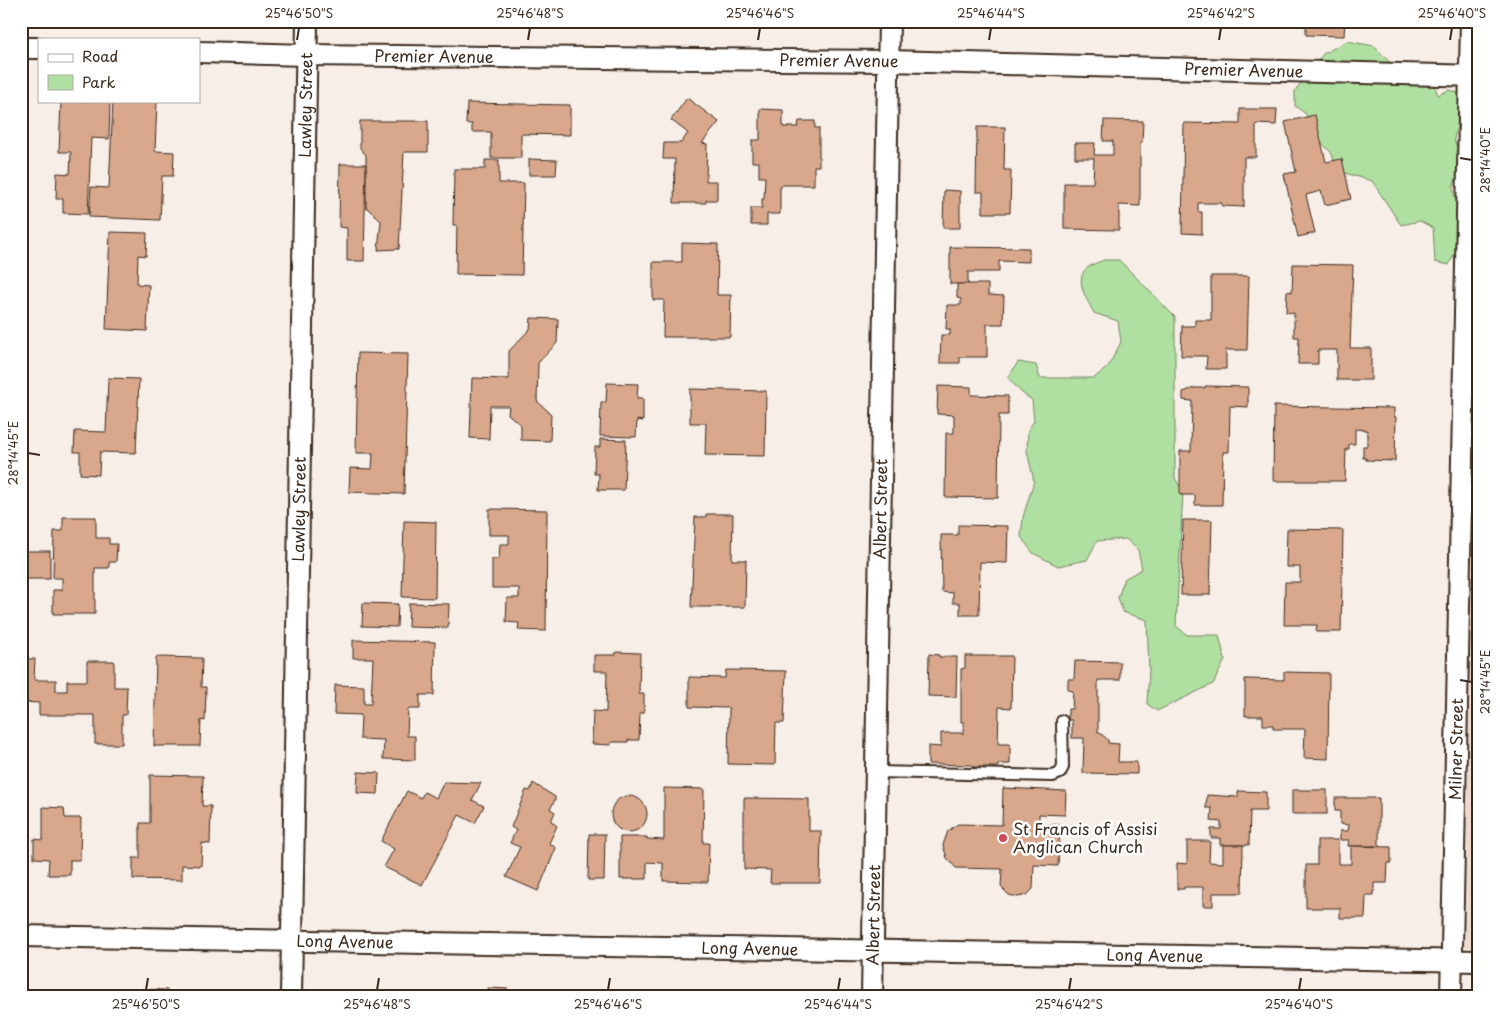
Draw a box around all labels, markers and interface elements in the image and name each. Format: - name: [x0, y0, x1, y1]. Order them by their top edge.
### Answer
- text: 25°46'50"S: [265, 4, 333, 22]
- text: 25°46'48"S: [496, 4, 564, 22]
- text: 25°46'46"S: [726, 4, 794, 22]
- text: 25°46'44"S: [957, 4, 1025, 22]
- text: 25°46'42"S: [1187, 4, 1255, 22]
- text: 25°46'40"S: [1418, 4, 1486, 22]
- legend: [38, 38, 200, 102]
- street label: Premier Avenue: [374, 43, 494, 68]
- text: Road: [82, 44, 118, 67]
- street label: Premier Avenue: [779, 47, 899, 72]
- street label: Lawley Street: [292, 52, 317, 158]
- street label: Premier Avenue: [1184, 56, 1304, 83]
- text: Park: [82, 70, 116, 93]
- text: 28°14'40"E: [1476, 127, 1494, 193]
- text: 28°14'45"E: [4, 421, 22, 485]
- street label: Lawley Street: [285, 456, 311, 562]
- street label: Albert Street: [867, 458, 892, 560]
- text: 28°14'45"E: [1476, 650, 1494, 714]
- street label: Milner Street: [1442, 697, 1468, 800]
- place label: St Francis of Assisi Anglican Church: [1013, 816, 1158, 858]
- marker: St Francis of Assisi Anglican Church: [997, 832, 1009, 844]
- street label: Albert Street: [860, 864, 885, 966]
- street label: Long Avenue: [296, 928, 394, 953]
- street label: Long Avenue: [701, 935, 799, 960]
- street label: Long Avenue: [1106, 942, 1204, 967]
- text: 25°46'50"S: [112, 995, 180, 1013]
- text: 25°46'48"S: [343, 995, 411, 1013]
- text: 25°46'46"S: [574, 995, 642, 1013]
- text: 25°46'44"S: [804, 995, 872, 1013]
- text: 25°46'42"S: [1035, 995, 1103, 1013]
- text: 25°46'40"S: [1265, 995, 1333, 1013]

